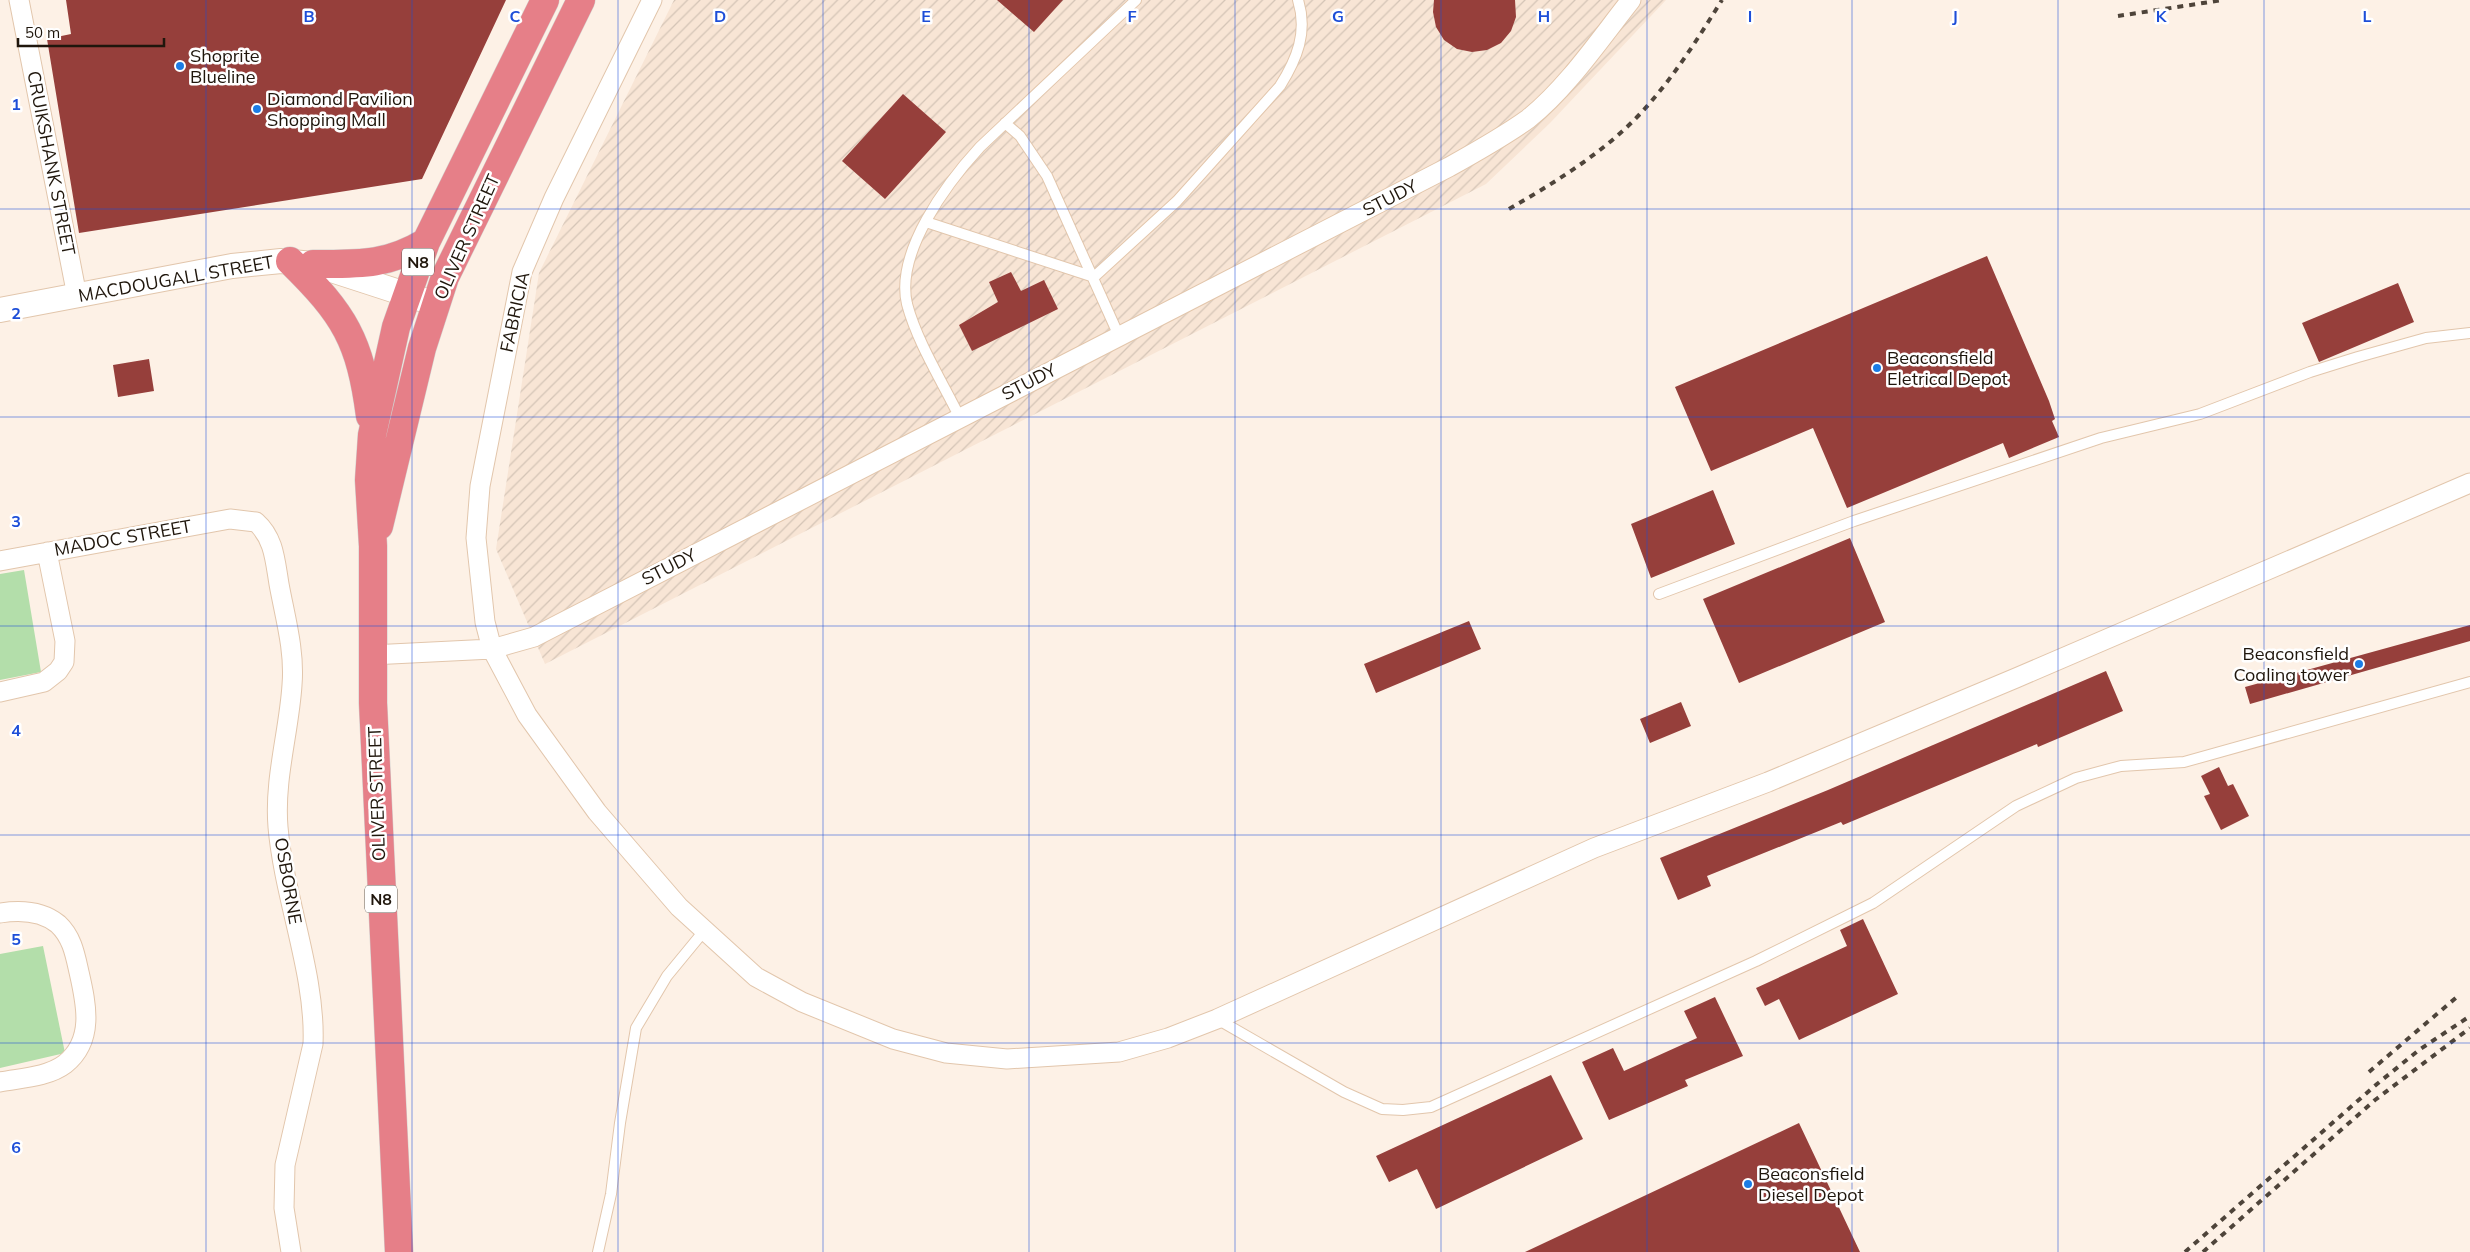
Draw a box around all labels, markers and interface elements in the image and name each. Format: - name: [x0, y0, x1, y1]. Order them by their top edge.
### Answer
- text: B: [303, 6, 315, 26]
- text: C: [510, 6, 521, 26]
- text: D: [714, 6, 726, 26]
- text: E: [921, 6, 931, 26]
- text: F: [1127, 6, 1137, 26]
- text: G: [1332, 6, 1344, 26]
- text: H: [1538, 6, 1550, 26]
- text: I: [1748, 6, 1752, 26]
- text: J: [1952, 6, 1958, 26]
- text: K: [2156, 6, 2168, 26]
- text: L: [2363, 6, 2372, 26]
- scale bar: [18, 15, 164, 47]
- text: 50 m: [25, 23, 60, 42]
- place label: Shoprite Blueline: [190, 44, 260, 88]
- marker: Shoprite Blueline: [174, 60, 186, 72]
- street label: CRUIKSHANK STREET: [22, 69, 81, 257]
- place label: Diamond Pavilion Shopping Mall: [267, 87, 413, 131]
- text: 1: [11, 94, 21, 114]
- marker: Diamond Pavilion Shopping Mall: [251, 103, 263, 115]
- street label: OLIVER STREET: [429, 170, 505, 303]
- street label: STUDY: [1358, 174, 1422, 221]
- road number: N8: [402, 248, 434, 276]
- street label: MACDOUGALL STREET: [76, 250, 276, 307]
- street label: FABRICIA: [495, 269, 534, 354]
- text: 2: [11, 303, 21, 323]
- place label: Beaconsfield Eletrical Depot: [1887, 346, 2008, 390]
- street label: STUDY: [997, 358, 1061, 405]
- marker: Beaconsfield Eletrical Depot: [1871, 362, 1883, 374]
- text: 3: [11, 511, 21, 531]
- street label: MADOC STREET: [52, 514, 194, 561]
- street label: STUDY: [637, 543, 701, 590]
- place label: Beaconsfield Coaling tower: [2233, 642, 2349, 686]
- marker: Beaconsfield Coaling tower: [2353, 658, 2365, 670]
- text: 4: [11, 720, 21, 740]
- street label: OLIVER STREET: [363, 726, 390, 862]
- street label: OSBORNE: [270, 836, 307, 926]
- road number: N8: [365, 886, 397, 912]
- text: 5: [11, 929, 21, 949]
- text: 6: [11, 1137, 21, 1157]
- place label: Beaconsfield Diesel Depot: [1758, 1162, 1865, 1206]
- marker: Beaconsfield Diesel Depot: [1742, 1178, 1754, 1190]

